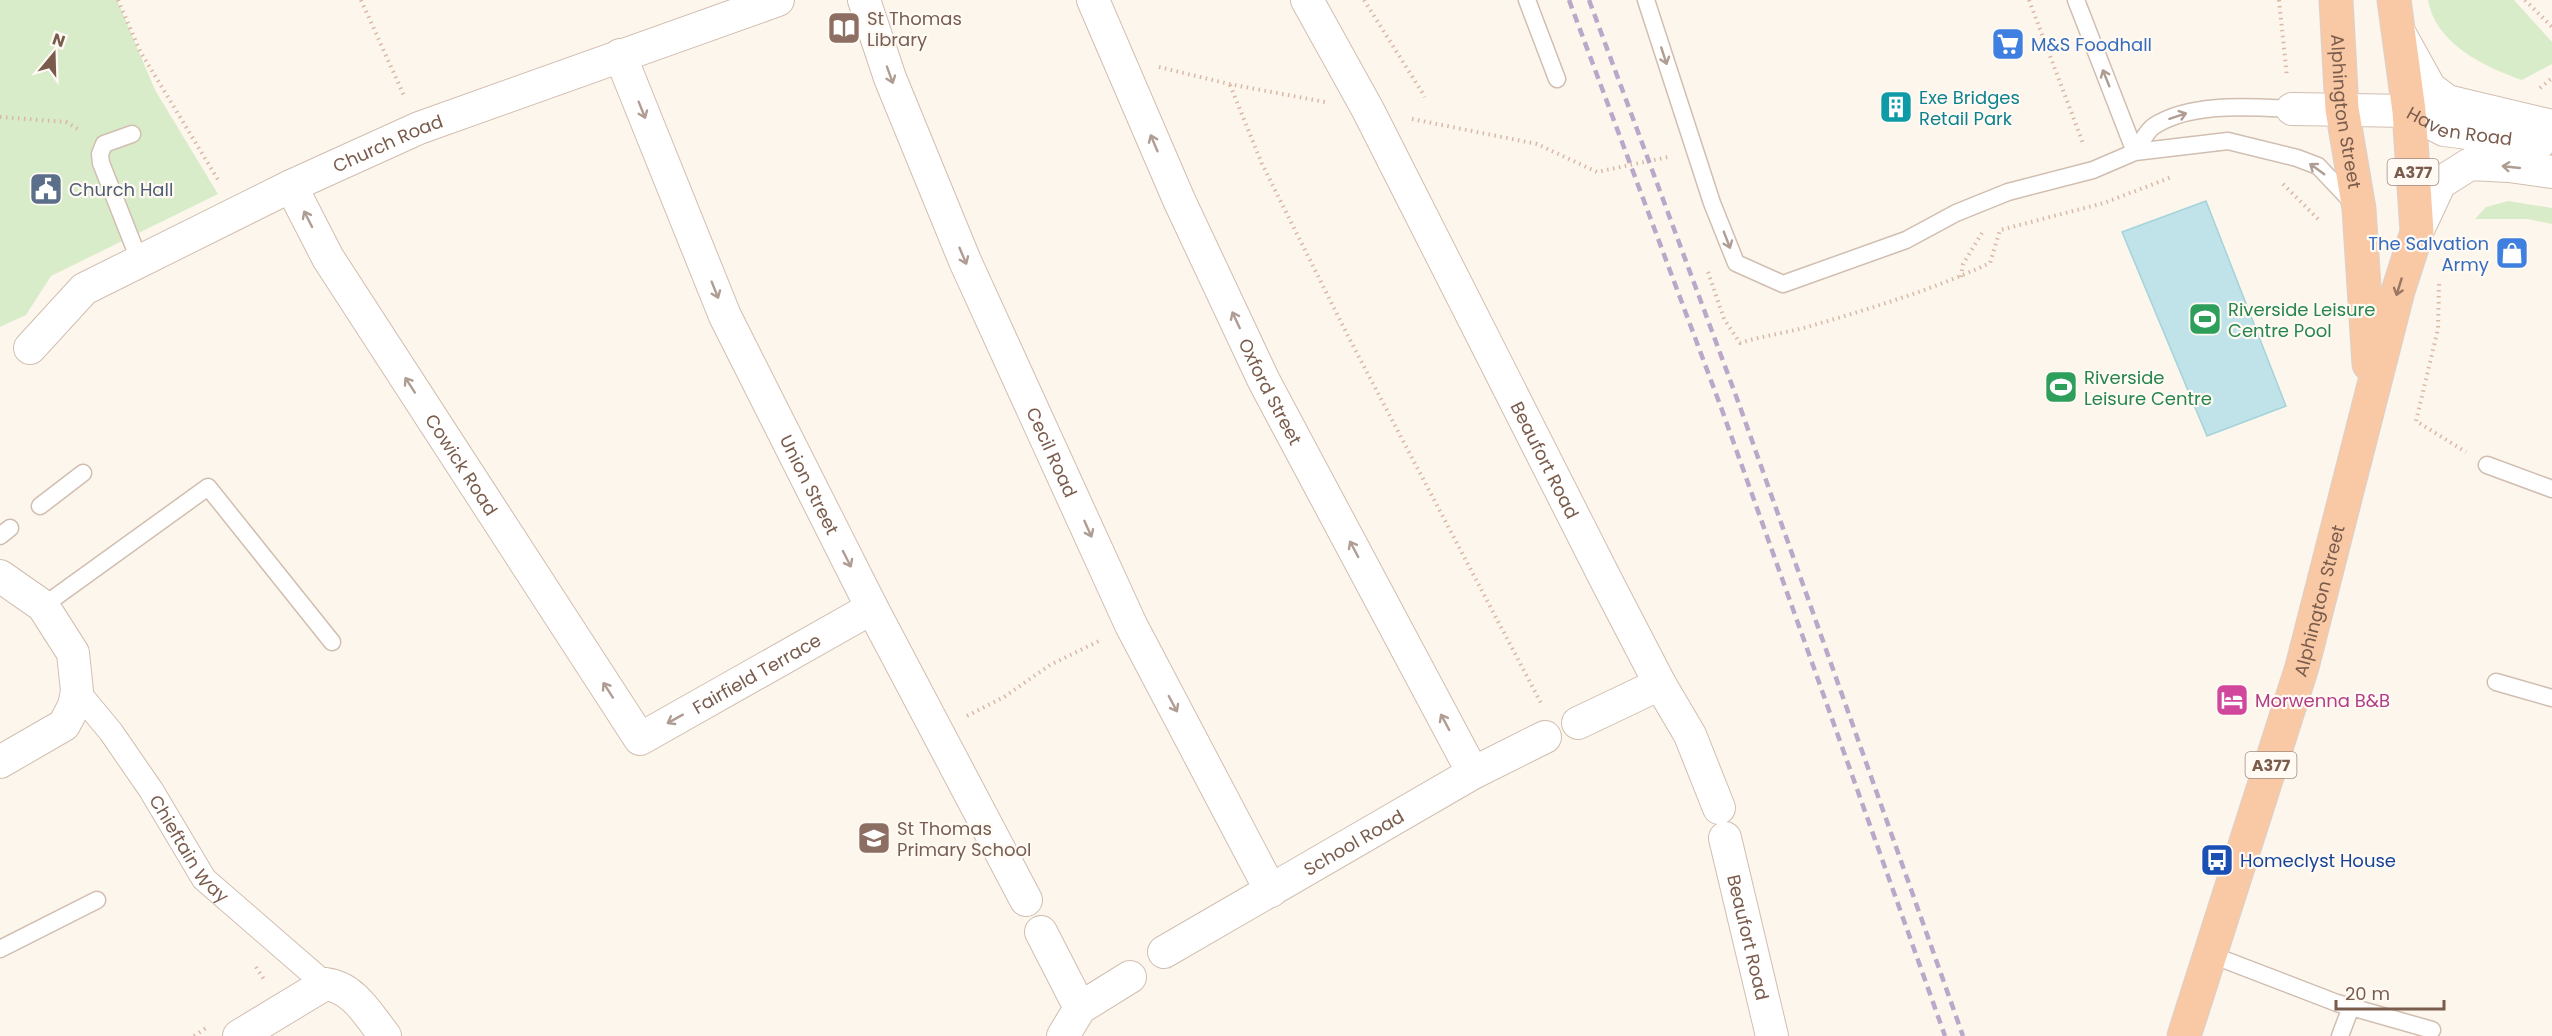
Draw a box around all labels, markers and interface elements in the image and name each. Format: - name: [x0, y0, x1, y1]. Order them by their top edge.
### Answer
- place label: St Thomas Library: [867, 6, 962, 52]
- library icon: St Thomas Library: [826, 10, 862, 46]
- north arrow: [24, 24, 84, 84]
- supermarket icon: M&S Foodhall: [1990, 26, 2026, 62]
- text: N: [49, 27, 68, 53]
- place label: M&S Foodhall: [2031, 32, 2152, 57]
- street label: Alphington Street: [2325, 33, 2368, 191]
- one-way arrow: [1660, 46, 1671, 65]
- one-way arrow: [885, 65, 896, 84]
- one-way arrow: [2100, 69, 2111, 88]
- place label: Exe Bridges Retail Park: [1919, 85, 2020, 131]
- building icon: Exe Bridges Retail Park: [1878, 89, 1914, 125]
- one-way arrow: [637, 100, 648, 118]
- street label: Haven Road: [2403, 100, 2514, 151]
- street label: Church Road: [329, 108, 446, 178]
- one-way arrow: [2168, 110, 2187, 121]
- one-way arrow: [1148, 134, 1159, 153]
- road number: A377: [2388, 159, 2438, 185]
- one-way arrow: [2502, 161, 2522, 172]
- one-way arrow: [2310, 163, 2326, 175]
- public building icon: Church Hall: [28, 171, 64, 207]
- place label: Church Hall: [69, 177, 173, 202]
- one-way arrow: [302, 211, 313, 229]
- one-way arrow: [1722, 230, 1733, 249]
- place label: The Salvation Army: [2368, 231, 2489, 277]
- shop icon: The Salvation Army: [2494, 235, 2530, 271]
- one-way arrow: [958, 246, 969, 265]
- one-way arrow: [2393, 278, 2404, 297]
- one-way arrow: [710, 281, 721, 299]
- place label: Riverside Leisure Centre Pool: [2228, 297, 2375, 343]
- sports icon: Riverside Leisure Centre Pool: [2187, 301, 2223, 337]
- one-way arrow: [1229, 312, 1241, 330]
- street label: Oxford Street: [1233, 334, 1308, 449]
- place label: Riverside Leisure Centre: [2084, 365, 2212, 411]
- sports icon: Riverside Leisure Centre: [2043, 369, 2079, 405]
- one-way arrow: [404, 377, 416, 394]
- street label: Beaufort Road: [1505, 397, 1585, 523]
- street label: Cecil Road: [1021, 403, 1084, 501]
- street label: Cowick Road: [420, 409, 504, 520]
- street label: Union Street: [774, 430, 845, 539]
- one-way arrow: [1082, 519, 1094, 537]
- street label: Alphington Street: [2287, 522, 2350, 680]
- one-way arrow: [1348, 541, 1359, 559]
- one-way arrow: [842, 550, 854, 568]
- street label: Fairfield Terrace: [688, 627, 825, 720]
- one-way arrow: [602, 682, 614, 698]
- hotel icon: Morwenna B&B: [2214, 682, 2250, 718]
- place label: Morwenna B&B: [2255, 688, 2390, 713]
- one-way arrow: [1167, 695, 1179, 712]
- one-way arrow: [1439, 713, 1450, 731]
- one-way arrow: [666, 714, 684, 725]
- road number: A377: [2246, 752, 2296, 778]
- street label: Chieftain Way: [144, 790, 235, 908]
- street label: School Road: [1299, 803, 1408, 881]
- place label: St Thomas Primary School: [897, 816, 1031, 862]
- school or university icon: St Thomas Primary School: [856, 820, 892, 856]
- bus stop icon: Homeclyst House: [2199, 842, 2235, 878]
- place label: Homeclyst House: [2240, 848, 2396, 873]
- street label: Beaufort Road: [1722, 872, 1776, 1003]
- scale bar: [2336, 973, 2444, 1011]
- text: 20 m: [2345, 981, 2390, 1006]

